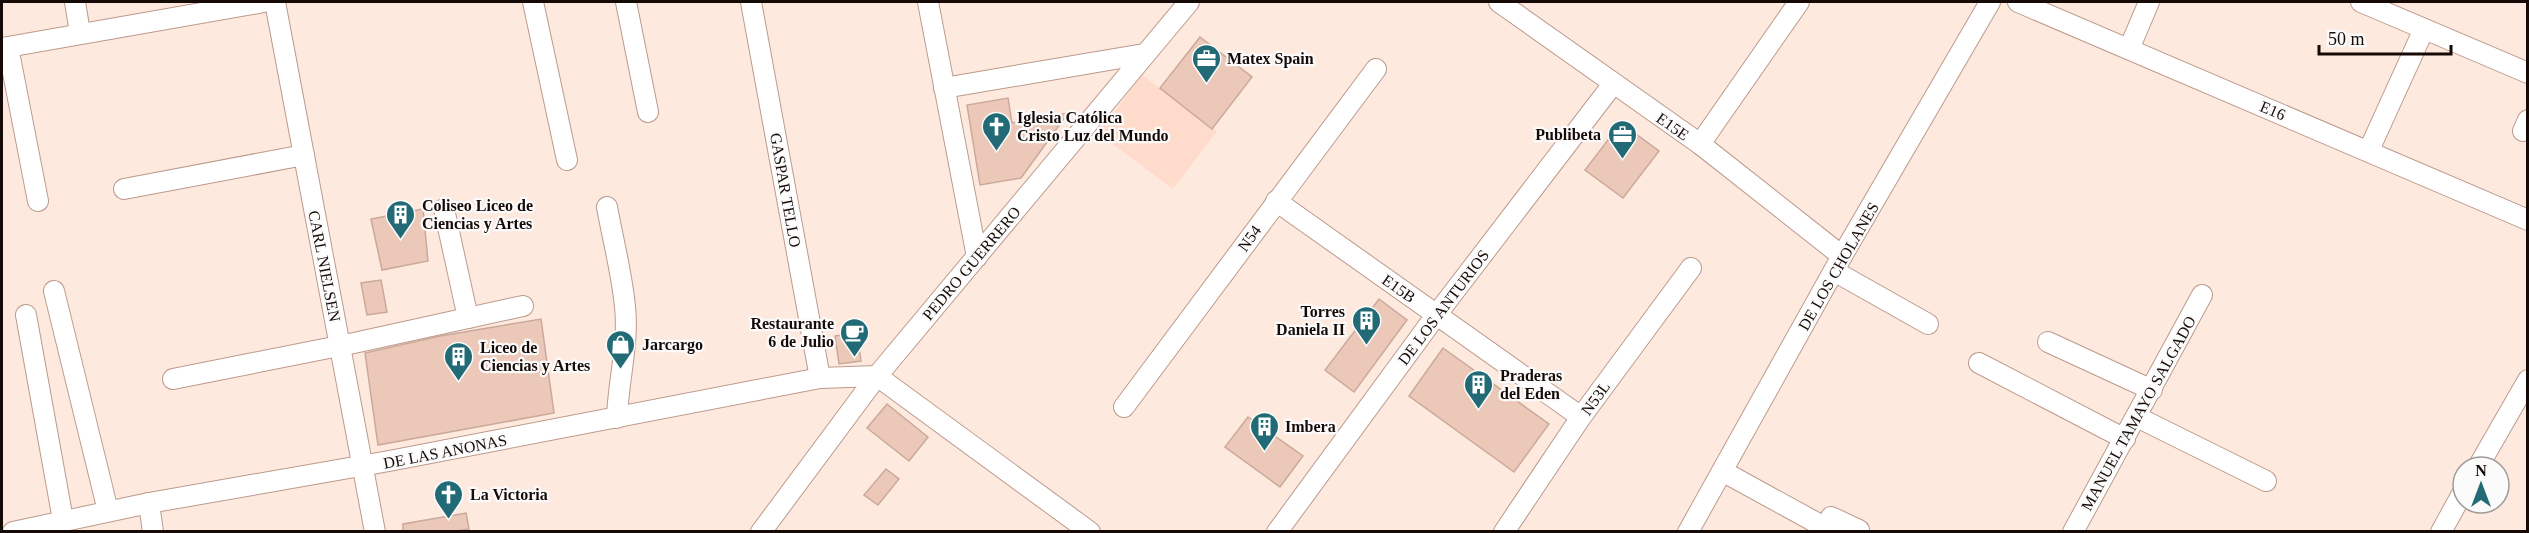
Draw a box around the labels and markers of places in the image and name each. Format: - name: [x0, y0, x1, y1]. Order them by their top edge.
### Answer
- office icon: Matex Spain: [1190, 42, 1222, 84]
- place label: Matex Spain: [1227, 50, 1314, 68]
- place label: Iglesia Católica Cristo Luz del Mundo: [1017, 109, 1169, 144]
- church icon: Iglesia Católica Cristo Luz del Mundo: [980, 110, 1012, 152]
- office icon: Publibeta: [1606, 118, 1638, 160]
- place label: Publibeta: [1535, 126, 1601, 143]
- place label: Coliseo Liceo de Ciencias y Artes: [422, 197, 533, 233]
- building icon: Coliseo Liceo de Ciencias y Artes: [385, 198, 417, 240]
- place label: Torres Daniela II: [1276, 303, 1345, 338]
- building icon: Torres Daniela II: [1350, 304, 1382, 346]
- place label: Restaurante 6 de Julio: [750, 315, 834, 350]
- cafe icon: Restaurante 6 de Julio: [839, 316, 871, 358]
- shop icon: Jarcargo: [605, 328, 637, 370]
- place label: Jarcargo: [642, 336, 703, 354]
- place label: Liceo de Ciencias y Artes: [480, 339, 590, 375]
- building icon: Liceo de Ciencias y Artes: [443, 340, 475, 382]
- place label: Praderas del Eden: [1500, 367, 1562, 402]
- building icon: Praderas del Eden: [1463, 368, 1495, 410]
- building icon: Imbera: [1248, 410, 1280, 452]
- place label: Imbera: [1285, 418, 1336, 435]
- church icon: La Victoria: [433, 478, 465, 520]
- place label: La Victoria: [470, 486, 548, 503]

